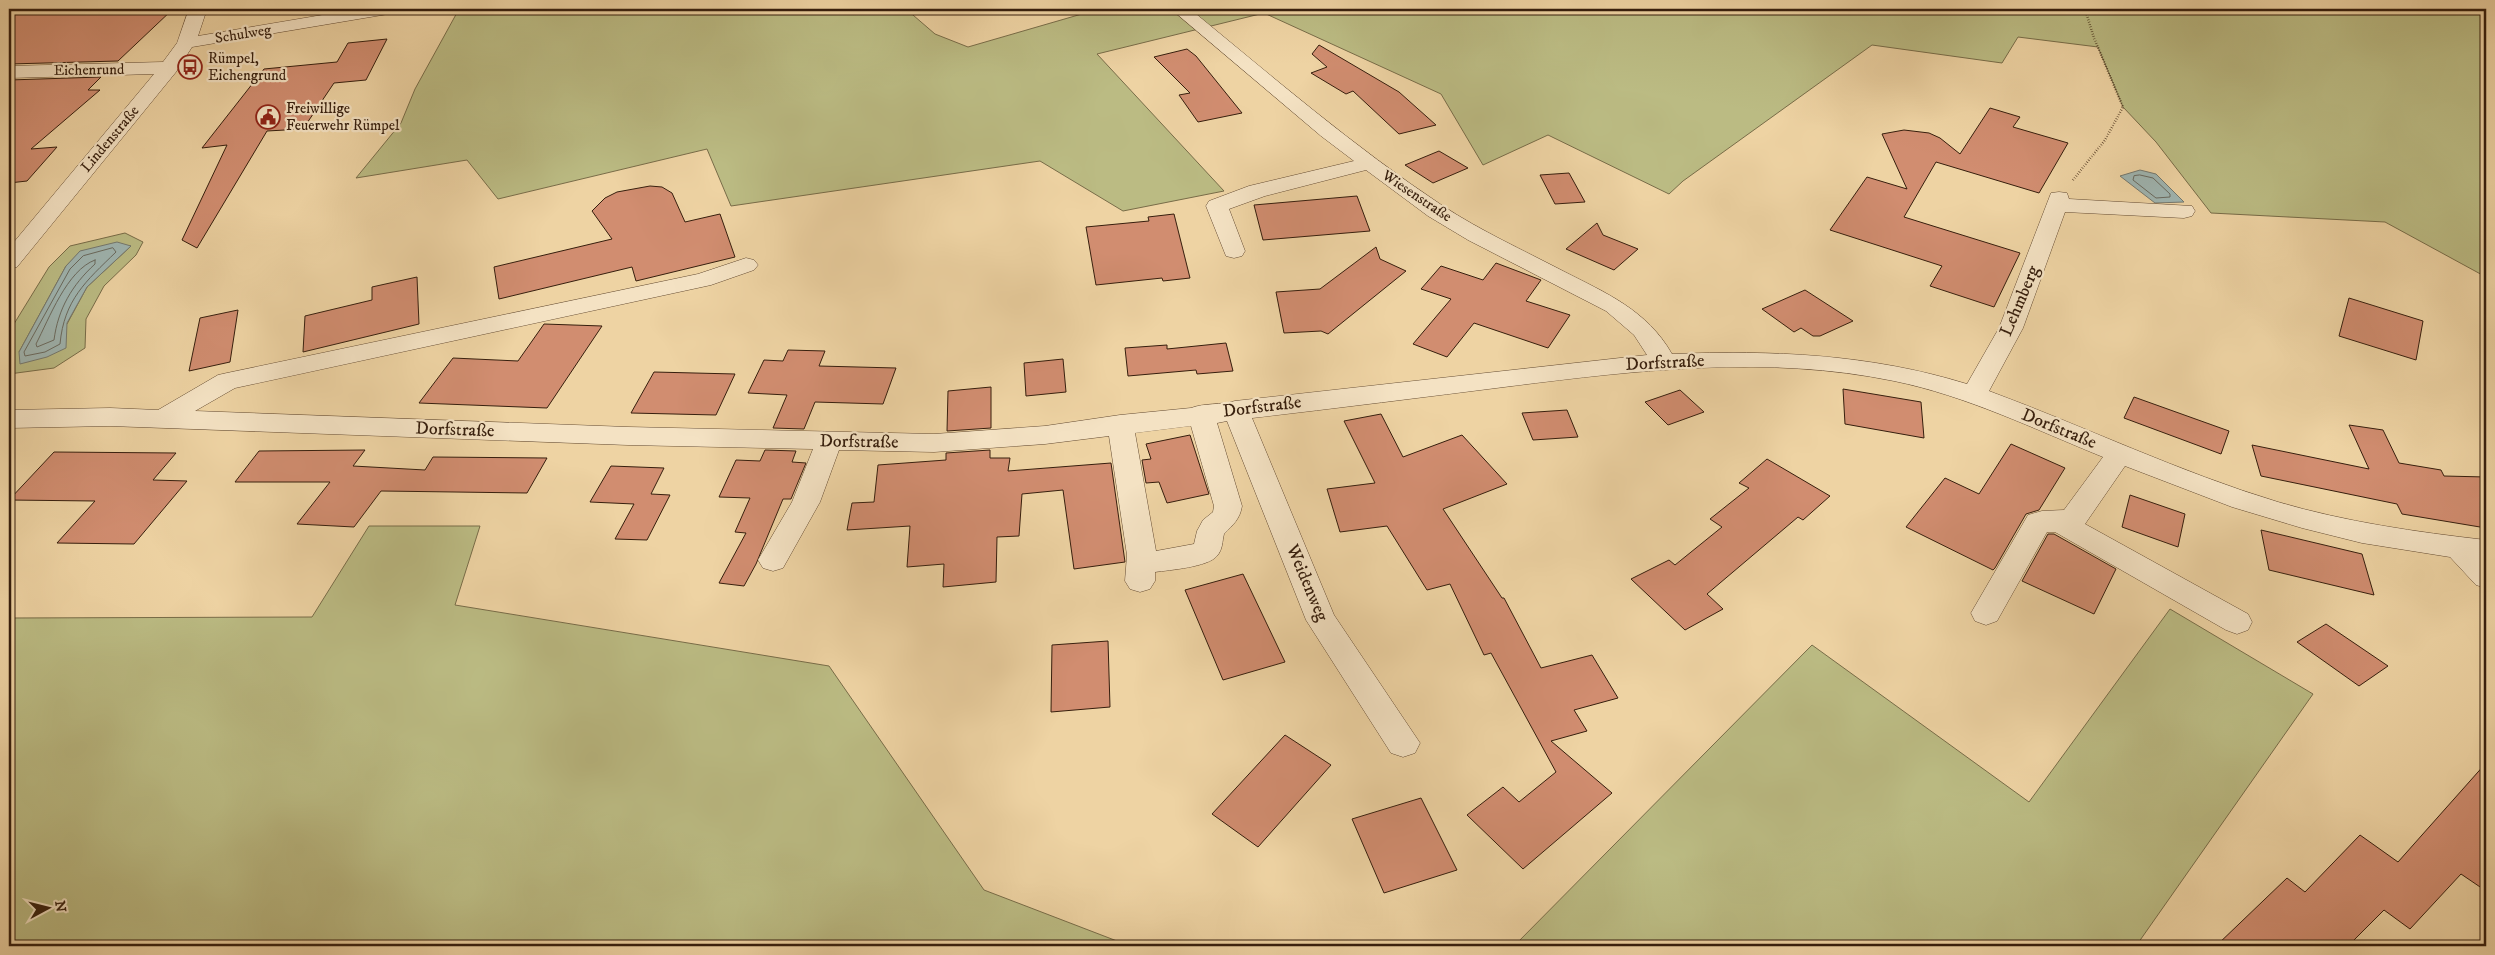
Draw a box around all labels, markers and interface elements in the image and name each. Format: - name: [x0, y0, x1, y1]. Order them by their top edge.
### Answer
- street label: Schulweg: [213, 20, 273, 48]
- place label: Rümpel, Eichengrund: [208, 49, 287, 85]
- bus stop icon: Rümpel, Eichengrund: [177, 54, 203, 80]
- street label: Eichenrund: [53, 60, 125, 80]
- place label: Freiwillige Feuerwehr Rümpel: [286, 99, 400, 135]
- street label: Lindenstraße: [77, 102, 143, 176]
- public building icon: Freiwillige Feuerwehr Rümpel: [255, 104, 281, 130]
- street label: Wiesenstraße: [1378, 165, 1455, 226]
- street label: Lehmberg: [1995, 262, 2045, 340]
- street label: Dorfstraße: [1625, 350, 1705, 376]
- street label: Dorfstraße: [1221, 391, 1303, 423]
- street label: Dorfstraße: [2018, 404, 2100, 454]
- street label: Dorfstraße: [415, 418, 495, 442]
- street label: Dorfstraße: [819, 430, 899, 454]
- street label: Weidenweg: [1281, 540, 1333, 625]
- north arrow: [22, 882, 72, 932]
- text: N: [50, 900, 70, 914]

